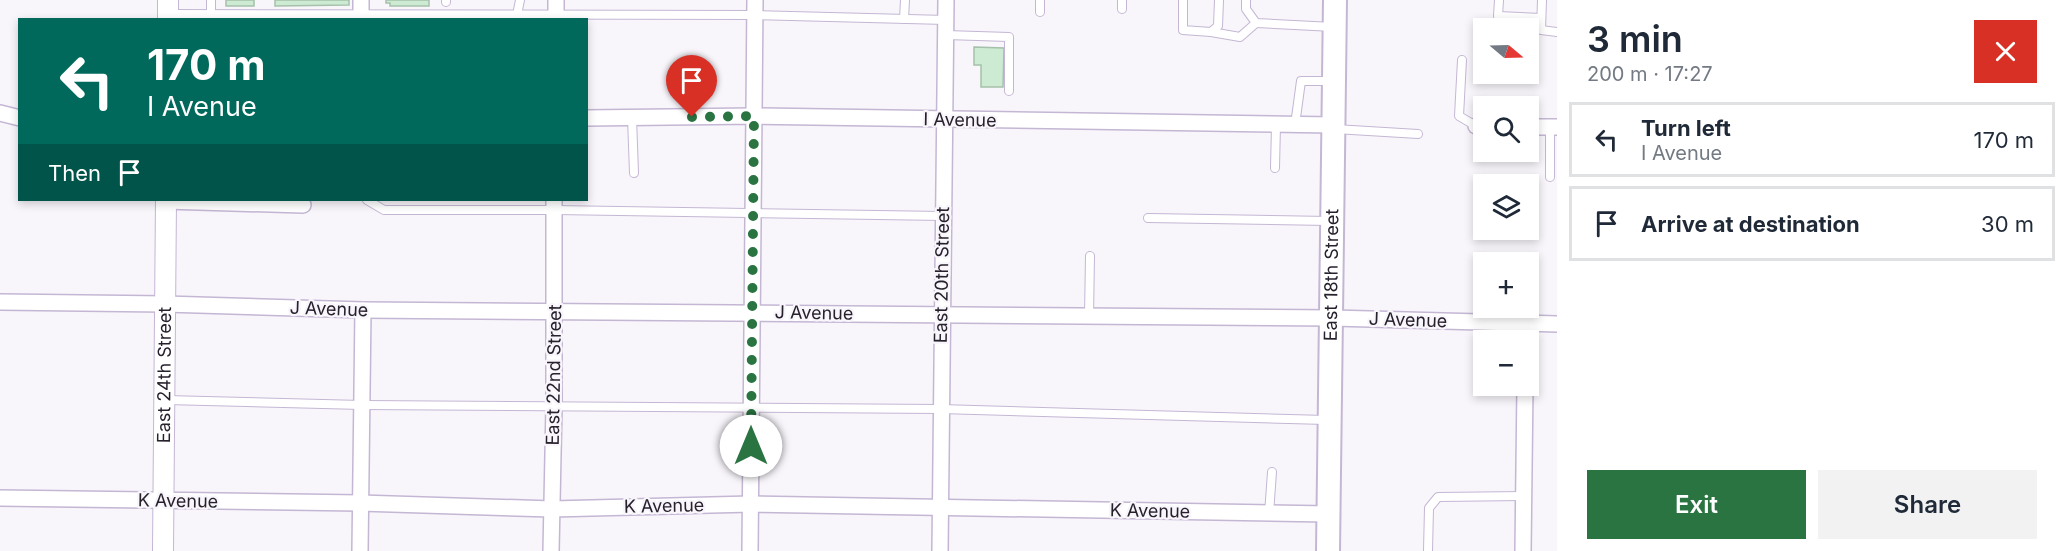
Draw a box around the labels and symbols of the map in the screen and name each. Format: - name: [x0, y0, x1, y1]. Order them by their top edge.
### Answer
- north arrow: [1473, 18, 1539, 84]
- pin: [666, 55, 717, 117]
- street label: I Avenue: [923, 108, 997, 131]
- street label: East 20th Street: [930, 207, 953, 343]
- street label: East 18th Street: [1320, 209, 1342, 341]
- street label: J Avenue: [289, 297, 369, 320]
- street label: J Avenue: [775, 301, 853, 324]
- street label: East 22nd Street: [542, 304, 565, 446]
- street label: East 24th Street: [153, 307, 175, 443]
- street label: J Avenue: [1368, 308, 1448, 331]
- position arrow: [719, 414, 783, 478]
- street label: K Avenue: [138, 489, 218, 512]
- street label: K Avenue: [624, 494, 704, 517]
- street label: K Avenue: [1110, 499, 1190, 522]

